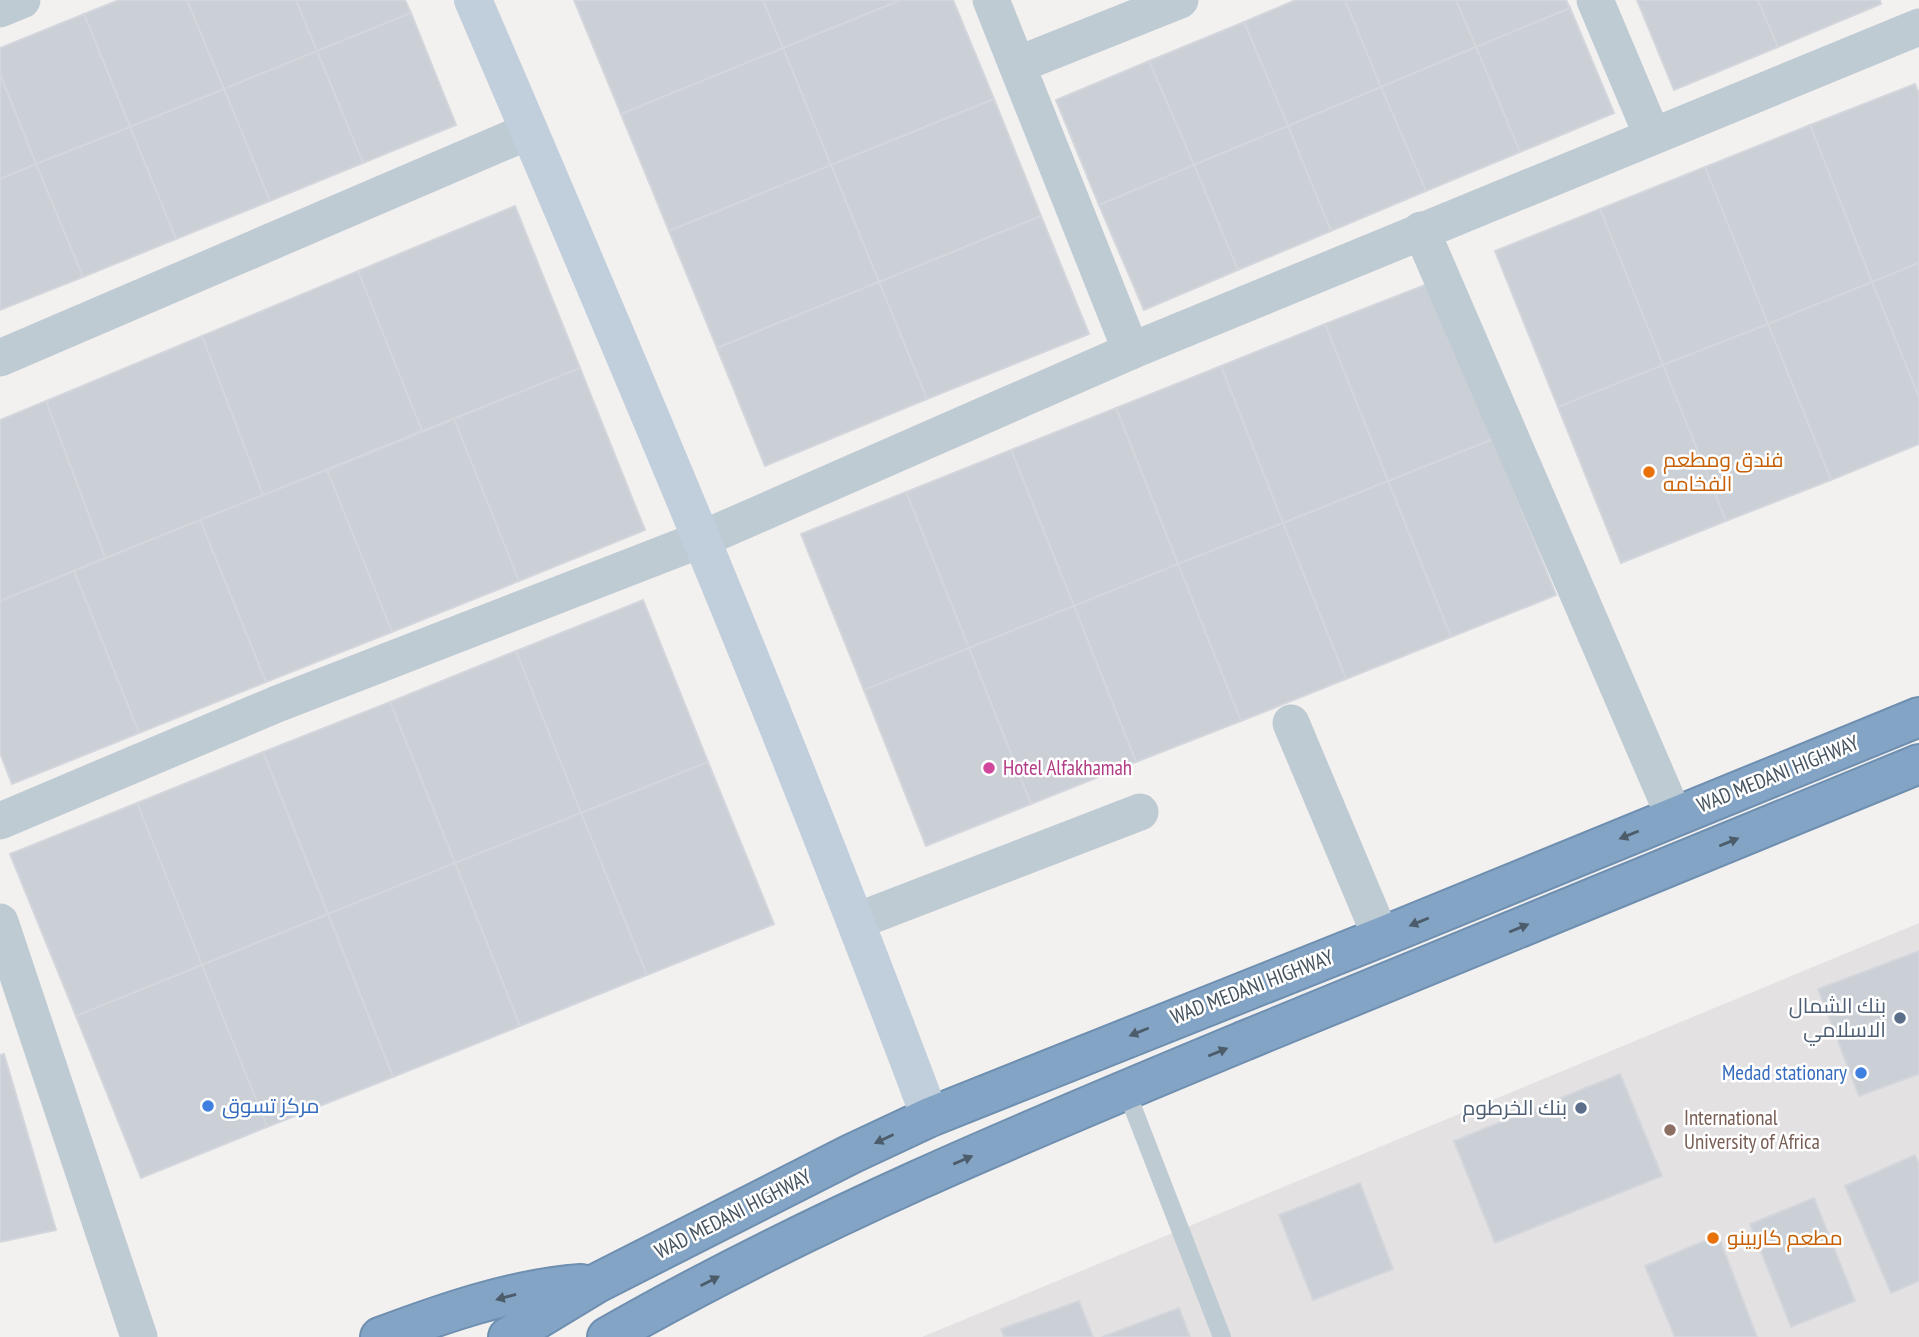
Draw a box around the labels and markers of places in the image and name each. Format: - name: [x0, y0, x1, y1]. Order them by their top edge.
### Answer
- place label: فندق ومطعم الفخامه: [1663, 446, 1784, 497]
- marker: فندق ومطعم الفخامه: [1641, 464, 1657, 480]
- place label: Hotel Alfakhamah: [1003, 754, 1132, 781]
- marker: Hotel Alfakhamah: [981, 760, 997, 776]
- place label: بنك الشمال الاسلامي: [1789, 992, 1886, 1046]
- marker: بنك الشمال الاسلامي: [1892, 1010, 1908, 1026]
- place label: Medad stationary: [1722, 1059, 1847, 1086]
- marker: Medad stationary: [1853, 1065, 1869, 1081]
- place label: مركز تسوق: [222, 1092, 320, 1119]
- place label: بنك الخرطوم: [1462, 1094, 1567, 1122]
- marker: مركز تسوق: [200, 1098, 216, 1114]
- marker: بنك الخرطوم: [1573, 1100, 1589, 1116]
- place label: International University of Africa: [1684, 1104, 1820, 1155]
- marker: International University of Africa: [1662, 1122, 1678, 1138]
- place label: مطعم كاربينو: [1727, 1224, 1843, 1252]
- marker: مطعم كاربينو: [1705, 1230, 1721, 1246]

